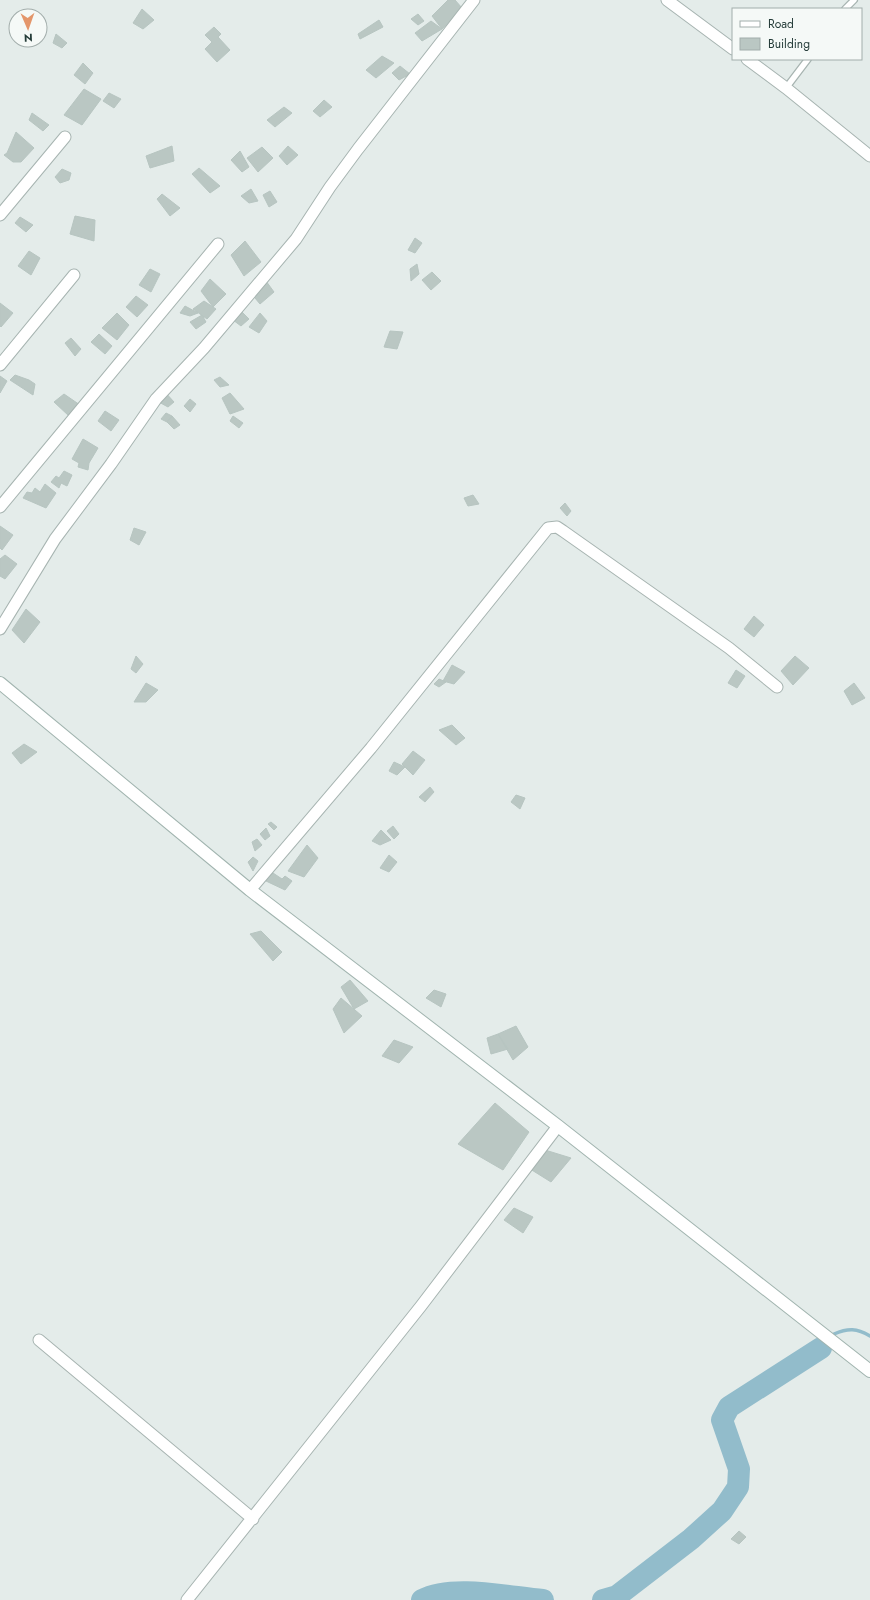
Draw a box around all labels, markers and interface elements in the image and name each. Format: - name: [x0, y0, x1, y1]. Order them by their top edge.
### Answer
- north arrow: [8, 8, 48, 48]
- legend: [732, 8, 862, 60]
- text: Road: [768, 15, 794, 33]
- text: N: [24, 30, 33, 46]
- text: Building: [768, 35, 810, 53]

